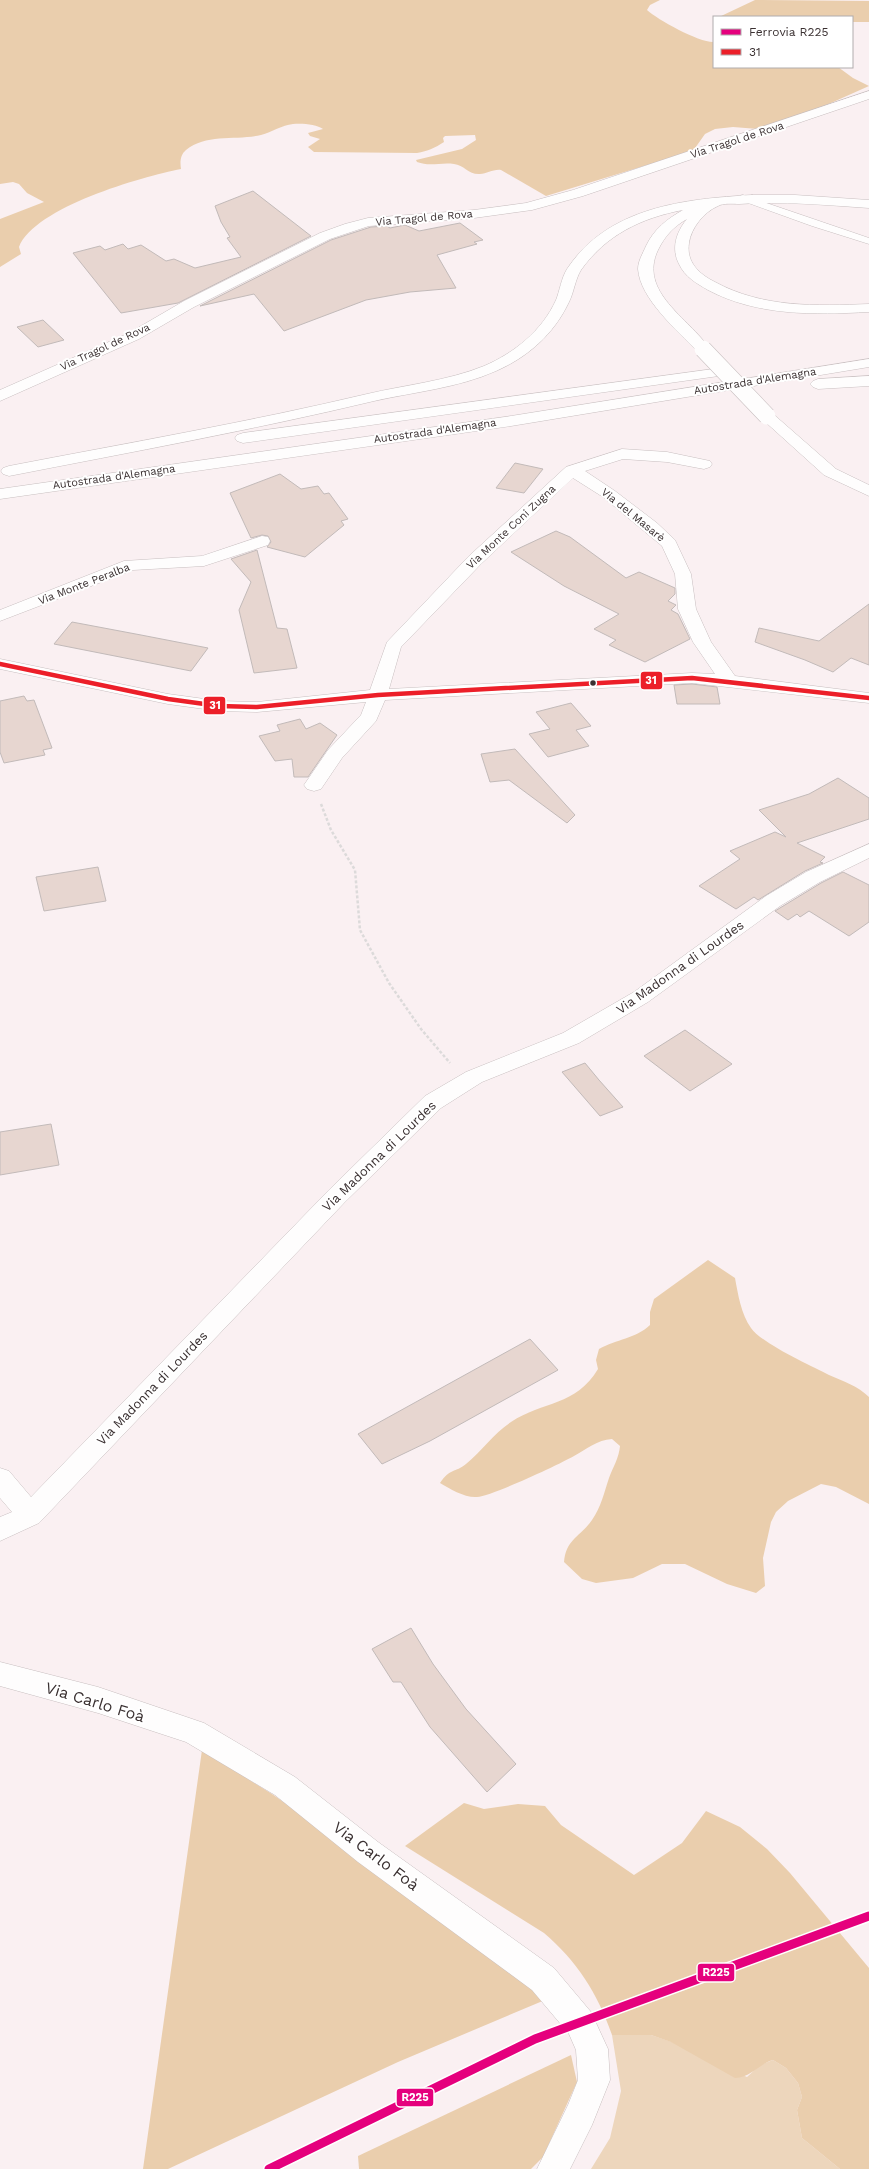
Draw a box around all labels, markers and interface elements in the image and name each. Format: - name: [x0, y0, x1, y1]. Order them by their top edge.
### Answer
- legend: [713, 16, 853, 68]
- text: Ferrovia R225: [749, 25, 828, 39]
- text: 31: [749, 45, 761, 59]
- street label: Via Tragol de Rova: [689, 119, 785, 161]
- street label: Via Tragol de Rova: [375, 207, 473, 229]
- street label: Via Tragol de Rova: [58, 320, 152, 374]
- street label: Autostrada d'Alemagna: [693, 365, 817, 397]
- street label: Autostrada d'Alemagna: [373, 416, 497, 446]
- street label: Autostrada d'Alemagna: [52, 462, 176, 492]
- street label: Via Monte Coni Zugna: [464, 482, 558, 572]
- street label: Via del Masarè: [599, 485, 667, 545]
- street label: Via Monte Peralba: [36, 561, 132, 607]
- line badge: 31: [640, 671, 663, 690]
- text: 31: [645, 674, 657, 687]
- unlabelled marker: [588, 678, 598, 688]
- line badge: 31: [203, 696, 226, 715]
- text: 31: [209, 699, 221, 712]
- street label: Via Madonna di Lourdes: [613, 917, 747, 1017]
- street label: Via Madonna di Lourdes: [319, 1098, 439, 1214]
- street label: Via Madonna di Lourdes: [94, 1328, 210, 1448]
- street label: Via Carlo Foà: [43, 1678, 147, 1726]
- street label: Via Carlo Foà: [329, 1817, 423, 1895]
- line badge: R225: [697, 1963, 735, 1982]
- text: R225: [702, 1966, 730, 1979]
- line badge: R225: [396, 2088, 434, 2107]
- text: R225: [401, 2091, 429, 2104]

